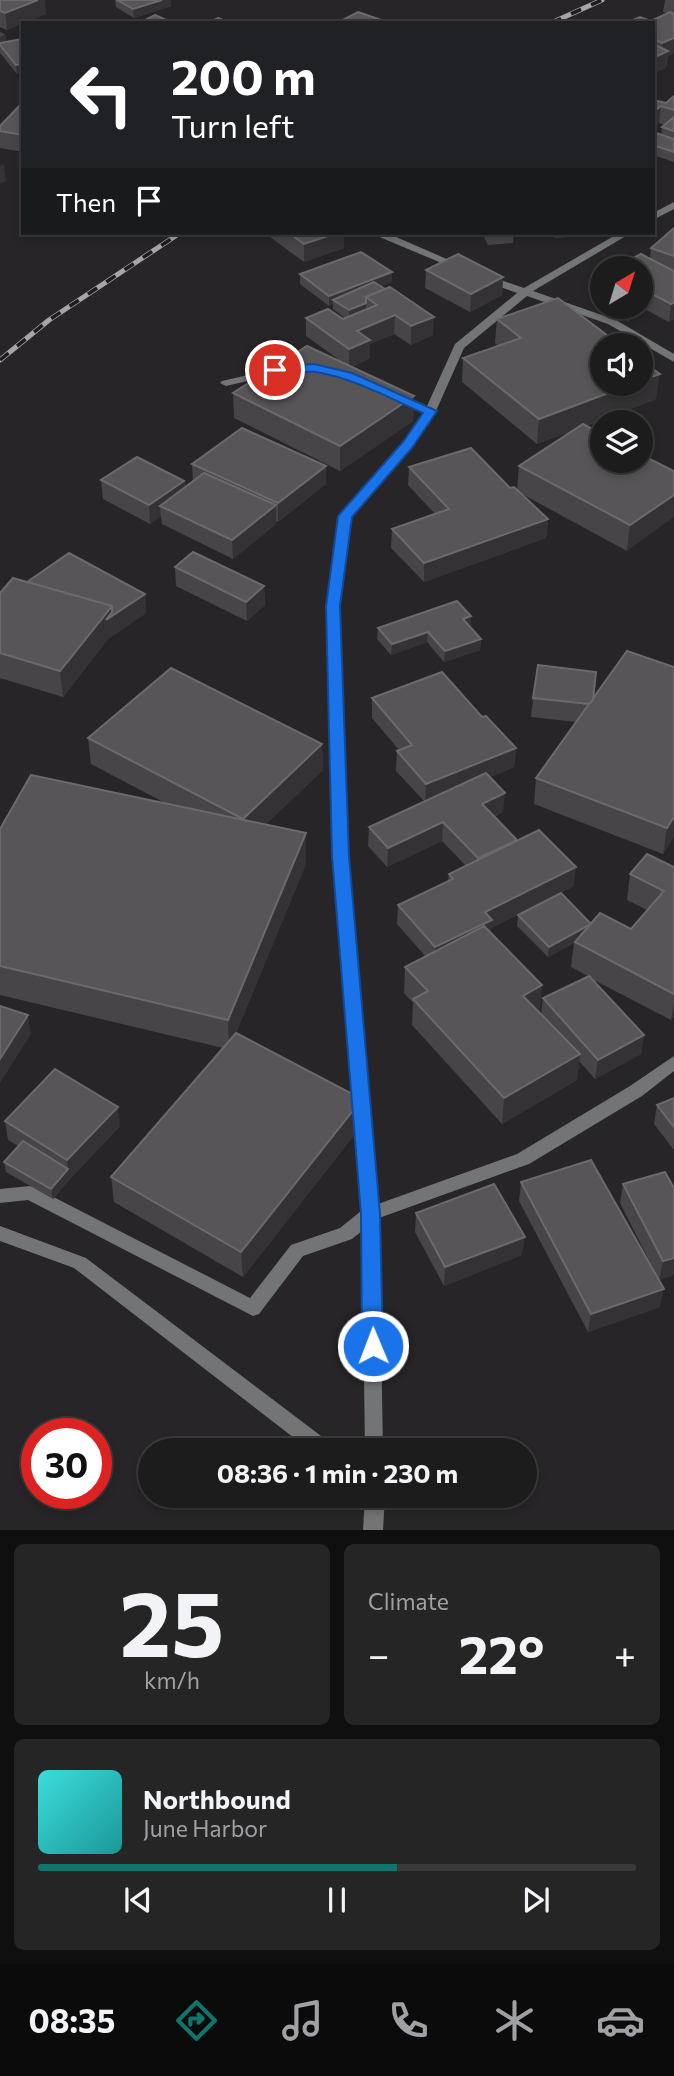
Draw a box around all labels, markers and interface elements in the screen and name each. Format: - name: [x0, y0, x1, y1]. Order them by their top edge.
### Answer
- text: 200 m: [171, 45, 316, 105]
- icon: left: [56, 49, 147, 140]
- text: Turn left: [171, 105, 295, 145]
- icon: arrive: [130, 182, 168, 220]
- text: Then: [56, 186, 116, 217]
- north arrow: [590, 256, 653, 318]
- map controls: [590, 256, 653, 473]
- button: sound: [590, 333, 653, 396]
- pin: [245, 340, 305, 400]
- icon: arrive: [256, 351, 294, 389]
- button: layers: [590, 410, 653, 473]
- position arrow: [336, 1309, 410, 1383]
- speed limit sign: 30: [21, 1418, 112, 1509]
- text: 08:36 · 1 min · 230 m: [217, 1457, 458, 1488]
- text: 25: [120, 1564, 224, 1676]
- text: Climate: [368, 1587, 449, 1615]
- text: 22°: [459, 1621, 544, 1685]
- text: −: [368, 1630, 390, 1677]
- text: +: [614, 1630, 636, 1677]
- text: km/h: [144, 1666, 200, 1694]
- text: Northbound: [143, 1783, 291, 1814]
- text: June Harbor: [143, 1814, 267, 1842]
- icon: previous: [119, 1881, 157, 1919]
- icon: pause: [318, 1881, 356, 1919]
- icon: next: [517, 1881, 555, 1919]
- icon: directions: [172, 1996, 221, 2045]
- icon: music: [278, 1996, 327, 2045]
- icon: phone: [384, 1996, 433, 2045]
- icon: climate: [490, 1996, 539, 2045]
- icon: car: [596, 1996, 645, 2045]
- text: 08:35: [29, 2000, 115, 2040]

